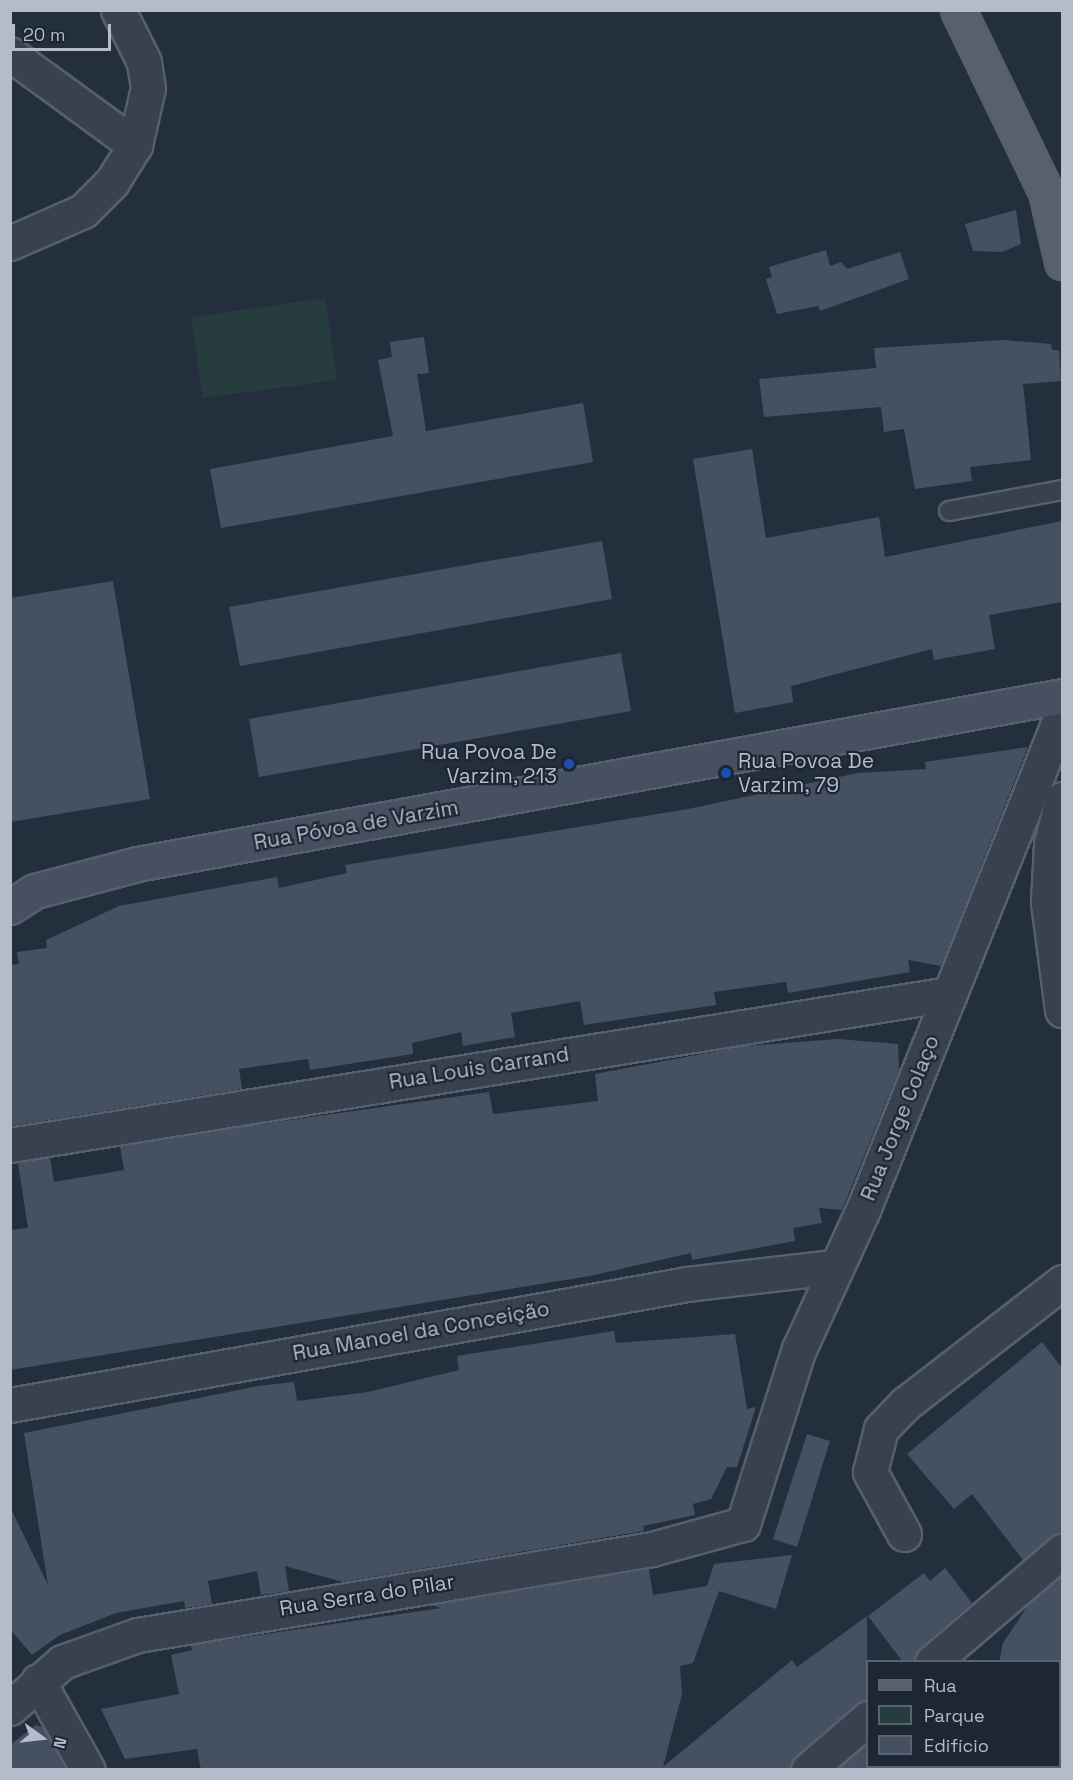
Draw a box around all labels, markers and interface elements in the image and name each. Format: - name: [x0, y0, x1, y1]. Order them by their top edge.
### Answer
- scale bar: [15, 12, 114, 50]
- text: 20 m: [23, 23, 66, 46]
- place label: Rua Povoa De Varzim, 213: [421, 739, 557, 789]
- place label: Rua Povoa De Varzim, 79: [738, 748, 874, 798]
- marker: Rua Povoa De Varzim, 213: [562, 757, 576, 771]
- marker: Rua Povoa De Varzim, 79: [719, 766, 733, 780]
- street label: Rua Póvoa de Varzim: [252, 795, 460, 855]
- street label: Rua Jorge Colaço: [855, 1032, 945, 1204]
- street label: Rua Louis Carrand: [387, 1041, 571, 1095]
- street label: Rua Manoel da Conceição: [291, 1296, 551, 1366]
- street label: Rua Serra do Pilar: [278, 1569, 456, 1621]
- legend: [866, 1660, 1061, 1768]
- text: Rua: [924, 1674, 957, 1697]
- text: Parque: [924, 1704, 985, 1727]
- north arrow: [12, 1708, 72, 1768]
- text: Edifício: [924, 1734, 989, 1757]
- text: N: [48, 1735, 71, 1751]

